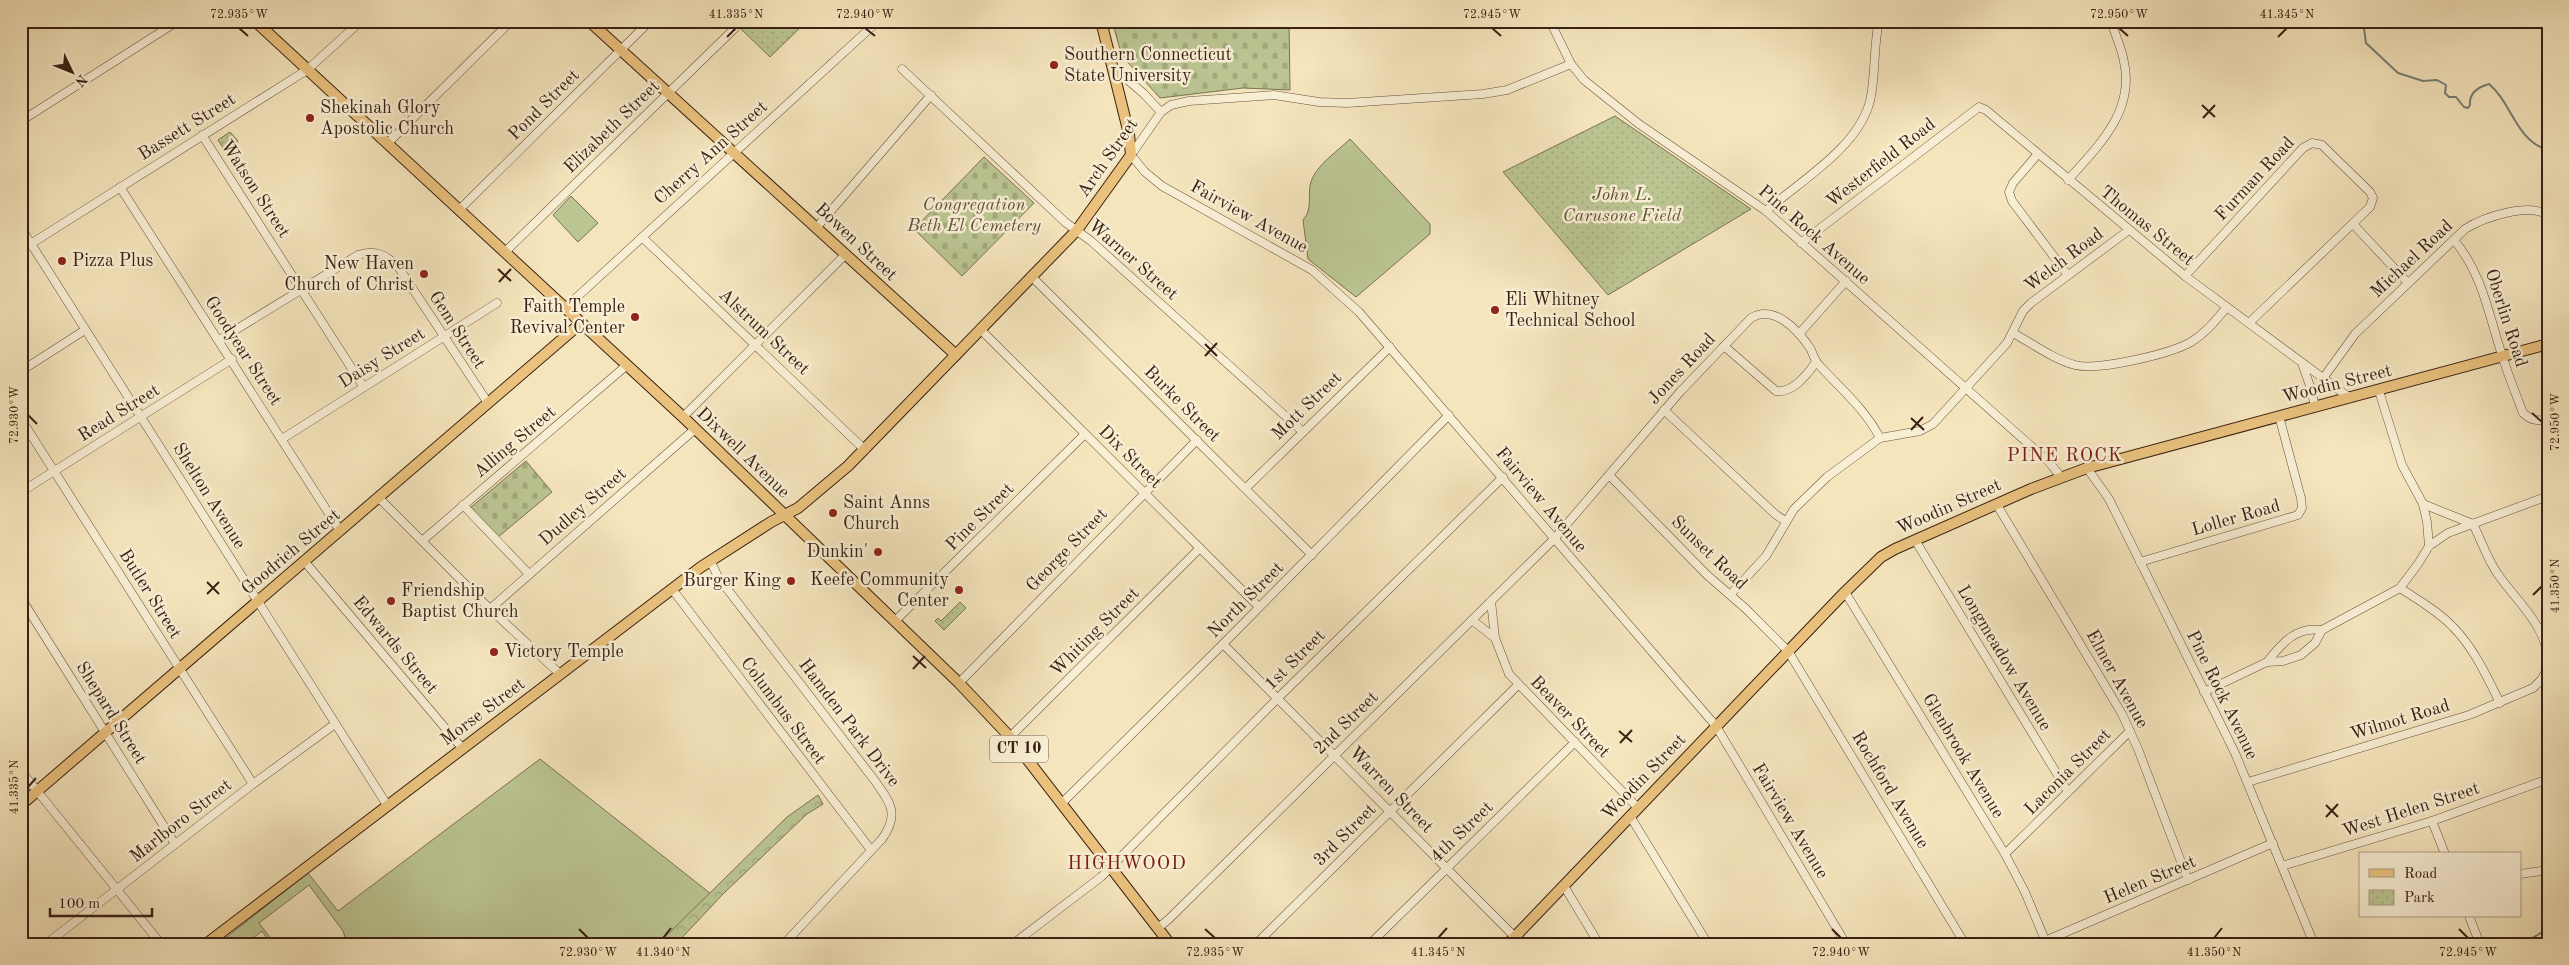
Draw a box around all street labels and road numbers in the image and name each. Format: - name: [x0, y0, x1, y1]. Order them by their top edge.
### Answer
- street label: Pond Street: [505, 66, 583, 144]
- street label: Elizabeth Street: [561, 77, 663, 177]
- street label: Bassett Street: [135, 90, 239, 164]
- street label: Cherry Ann Street: [651, 98, 771, 208]
- street label: Arch Street: [1074, 115, 1142, 201]
- street label: Westerfield Road: [1823, 115, 1939, 211]
- street label: Furman Road: [2212, 134, 2298, 224]
- street label: Watson Street: [217, 137, 293, 241]
- street label: Fairview Avenue: [1187, 177, 1311, 257]
- street label: Pine Rock Avenue: [1755, 182, 1873, 288]
- street label: Thomas Street: [2097, 183, 2197, 269]
- street label: Bowen Street: [812, 200, 900, 284]
- street label: Warner Street: [1085, 216, 1181, 304]
- street label: Michael Road: [2368, 217, 2456, 301]
- street label: Welch Road: [2021, 225, 2107, 295]
- street label: Oberlin Road: [2482, 267, 2530, 369]
- street label: Alstrum Street: [715, 286, 813, 378]
- street label: Gem Street: [425, 288, 489, 372]
- street label: Goodyear Street: [201, 293, 285, 409]
- street label: Daisy Street: [336, 324, 428, 392]
- street label: Jones Road: [1645, 330, 1719, 408]
- street label: Burke Street: [1140, 362, 1224, 446]
- street label: Woodin Street: [2280, 362, 2394, 406]
- street label: Mott Street: [1269, 368, 1345, 444]
- street label: Read Street: [75, 381, 163, 445]
- street label: Alling Street: [471, 403, 559, 481]
- street label: Dixwell Avenue: [693, 404, 793, 502]
- street label: Dix Street: [1095, 422, 1165, 492]
- street label: Shelton Avenue: [169, 440, 249, 552]
- street label: Fairview Avenue: [1492, 444, 1590, 556]
- street label: Dudley Street: [536, 465, 630, 549]
- street label: Woodin Street: [1894, 476, 2004, 538]
- street label: Pine Street: [943, 480, 1017, 554]
- street label: Loller Road: [2190, 497, 2282, 539]
- street label: George Street: [1023, 505, 1111, 595]
- street label: Goodrich Street: [238, 506, 344, 598]
- street label: Sunset Road: [1667, 512, 1751, 594]
- street label: Butler Street: [115, 546, 185, 642]
- street label: North Street: [1205, 559, 1287, 641]
- street label: Longmeadow Avenue: [1954, 582, 2054, 734]
- street label: Whiting Street: [1047, 584, 1143, 680]
- street label: Edwards Street: [349, 593, 441, 697]
- street label: 1st Street: [1261, 626, 1329, 694]
- street label: Elmer Avenue: [2083, 627, 2151, 731]
- street label: Pine Rock Avenue: [2183, 628, 2261, 762]
- street label: Columbus Street: [737, 654, 829, 768]
- street label: Hamden Park Drive: [795, 656, 903, 790]
- street label: Shepard Street: [72, 659, 150, 767]
- street label: Beaver Street: [1527, 673, 1613, 761]
- street label: Morse Street: [438, 675, 528, 749]
- street label: 2nd Street: [1310, 688, 1382, 758]
- street label: Glenbrook Avenue: [1919, 691, 2007, 821]
- street label: Wilmot Road: [2348, 696, 2452, 744]
- street label: Laconia Street: [2021, 725, 2115, 819]
- street label: Rochford Avenue: [1848, 728, 1932, 852]
- street label: Woodin Street: [1599, 730, 1689, 824]
- road number: CT 10: [990, 736, 1048, 762]
- street label: Warren Street: [1346, 743, 1436, 837]
- street label: Fairview Avenue: [1749, 760, 1831, 882]
- street label: Marlboro Street: [127, 776, 235, 866]
- street label: West Helen Street: [2340, 779, 2482, 841]
- street label: 4th Street: [1427, 798, 1497, 866]
- street label: 3rd Street: [1310, 800, 1380, 870]
- street label: Helen Street: [2101, 853, 2199, 907]

